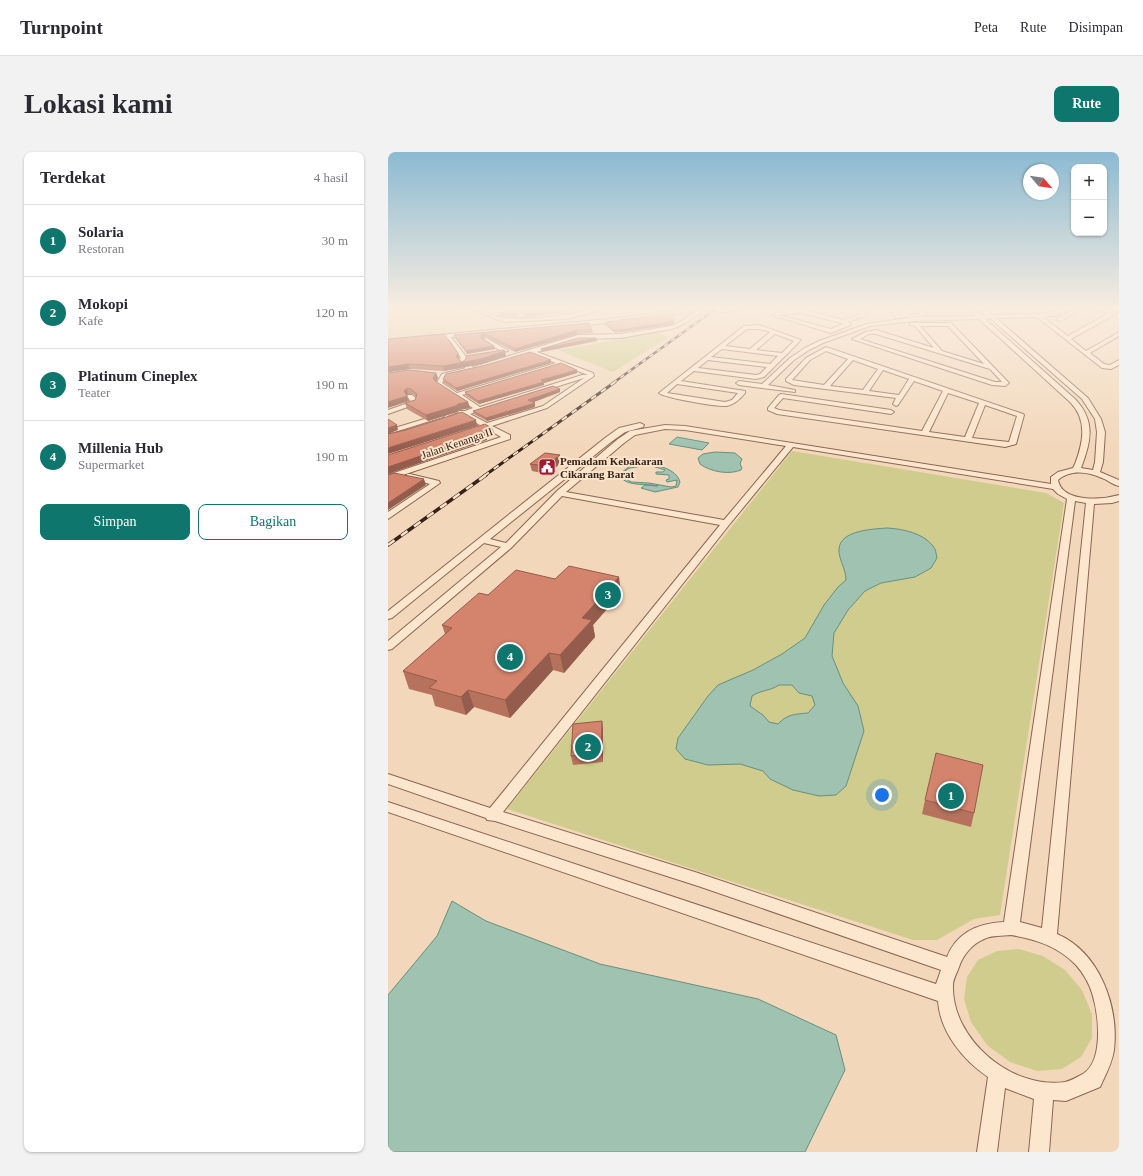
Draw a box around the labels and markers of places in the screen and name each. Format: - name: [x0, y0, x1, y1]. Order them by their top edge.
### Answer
- place label: Pemadam Kebakaran Cikarang Barat: [560, 455, 663, 480]
- public building icon: Pemadam Kebakaran Cikarang Barat: [537, 457, 557, 477]
- pin: 3: [595, 580, 621, 610]
- pin: 4: [497, 642, 523, 672]
- pin: 2: [575, 732, 601, 762]
- pin: 1: [938, 781, 964, 811]

